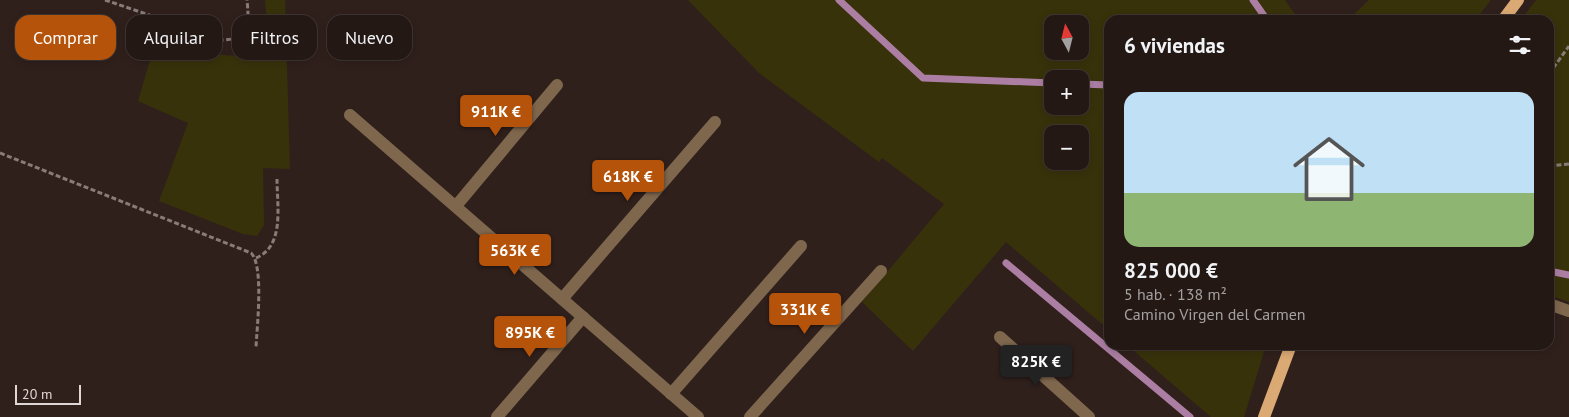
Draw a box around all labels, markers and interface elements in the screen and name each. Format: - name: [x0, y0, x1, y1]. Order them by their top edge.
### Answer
- chip: Comprar: [15, 15, 116, 60]
- chip: Alquilar: [126, 15, 222, 60]
- chip: Filtros: [232, 15, 317, 60]
- chip: Nuevo: [327, 15, 412, 60]
- north arrow: [1044, 15, 1089, 60]
- map controls: [1044, 15, 1089, 170]
- icon: filters: [1506, 31, 1534, 59]
- text: 6 viviendas: [1124, 32, 1225, 59]
- button: +: [1044, 70, 1089, 115]
- pin: 911K €: [455, 94, 537, 137]
- text: 911K €: [471, 101, 521, 121]
- icon: home: [1284, 124, 1374, 214]
- button: −: [1044, 125, 1089, 170]
- pin: 618K €: [587, 160, 669, 202]
- text: 618K €: [603, 166, 653, 186]
- pin: 563K €: [474, 234, 556, 276]
- text: 563K €: [490, 240, 540, 260]
- text: 825 000 €: [1124, 257, 1218, 284]
- text: 5 hab. · 138 m²: [1124, 284, 1227, 304]
- pin: 331K €: [764, 292, 846, 335]
- text: 331K €: [780, 299, 830, 319]
- text: Camino Virgen del Carmen: [1124, 304, 1306, 324]
- pin: 895K €: [489, 316, 571, 358]
- text: 895K €: [505, 322, 555, 342]
- pin: 825K €: [995, 344, 1077, 387]
- text: 825K €: [1011, 351, 1061, 371]
- scale bar: [15, 382, 81, 405]
- text: 20 m: [22, 385, 52, 403]

